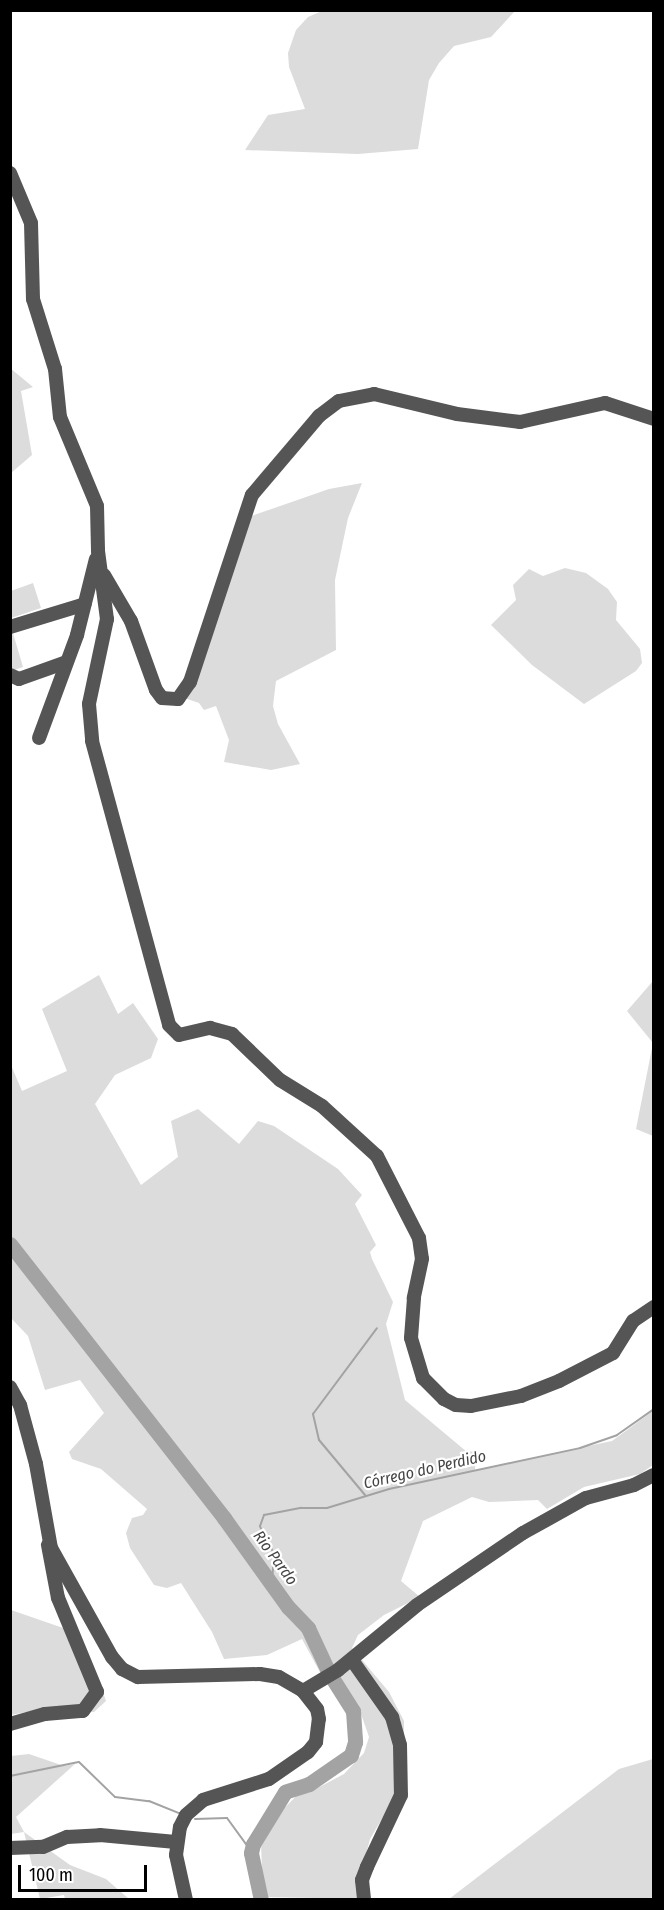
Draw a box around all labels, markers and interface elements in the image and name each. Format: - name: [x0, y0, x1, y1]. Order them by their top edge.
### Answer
- water label: Córrego do Perdido: [362, 1447, 488, 1493]
- water label: Rio Pardo: [249, 1527, 301, 1589]
- scale bar: [21, 1853, 150, 1891]
- text: 100 m: [29, 1864, 73, 1886]

